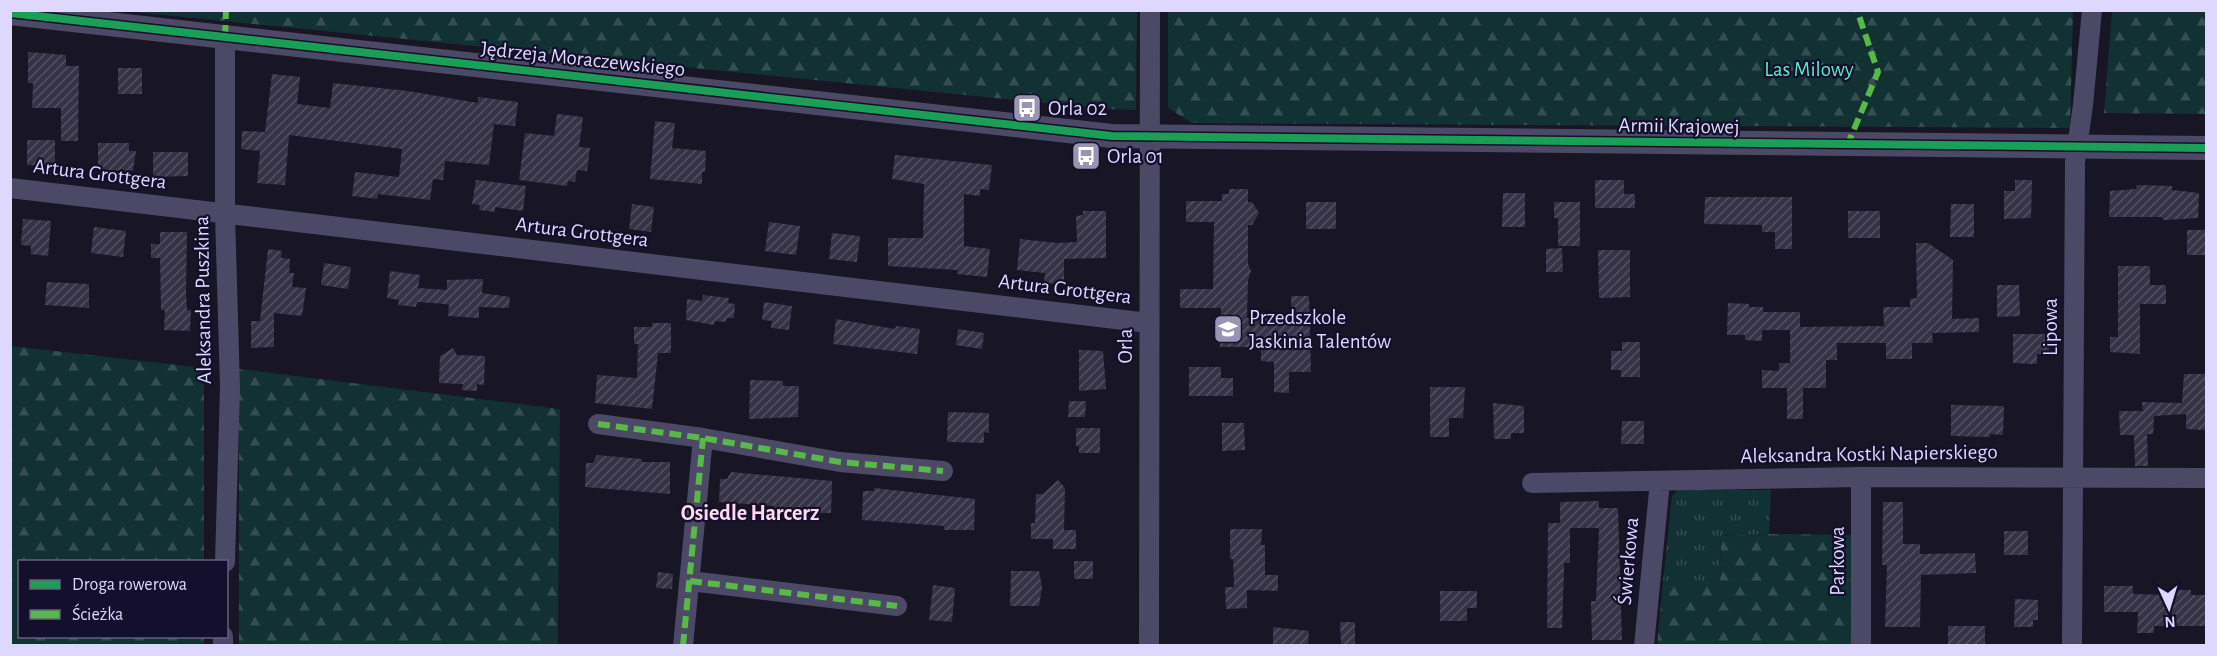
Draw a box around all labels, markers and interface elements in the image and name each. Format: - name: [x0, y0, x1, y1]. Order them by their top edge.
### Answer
- street label: Jędrzeja Moraczewskiego: [480, 38, 686, 80]
- park label: Las Milowy: [1764, 59, 1854, 80]
- bus stop icon: Orla 02: [1011, 92, 1043, 124]
- place label: Orla 02: [1048, 98, 1107, 119]
- street label: Armii Krajowej: [1618, 114, 1740, 138]
- bus stop icon: Orla 01: [1070, 140, 1102, 172]
- place label: Orla 01: [1107, 146, 1164, 167]
- street label: Artura Grottgera: [32, 155, 168, 193]
- street label: Artura Grottgera: [514, 213, 650, 251]
- street label: Aleksandra Puszkina: [191, 215, 215, 384]
- street label: Artura Grottgera: [997, 270, 1133, 308]
- street label: Lipowa: [2040, 298, 2061, 356]
- place label: Przedszkole Jaskinia Talentów: [1249, 307, 1391, 352]
- school or university icon: Przedszkole Jaskinia Talentów: [1212, 313, 1244, 345]
- street label: Orla: [1115, 328, 1136, 364]
- street label: Aleksandra Kostki Napierskiego: [1740, 441, 1998, 467]
- district label: Osiedle Harcerz: [681, 502, 819, 524]
- street label: Świerkowa: [1611, 516, 1642, 606]
- street label: Parkowa: [1827, 526, 1848, 596]
- legend: [18, 560, 228, 638]
- text: Droga rowerowa: [72, 576, 187, 594]
- north arrow: [2139, 578, 2199, 638]
- text: Ścieżka: [72, 603, 123, 624]
- text: N: [2164, 614, 2176, 630]

